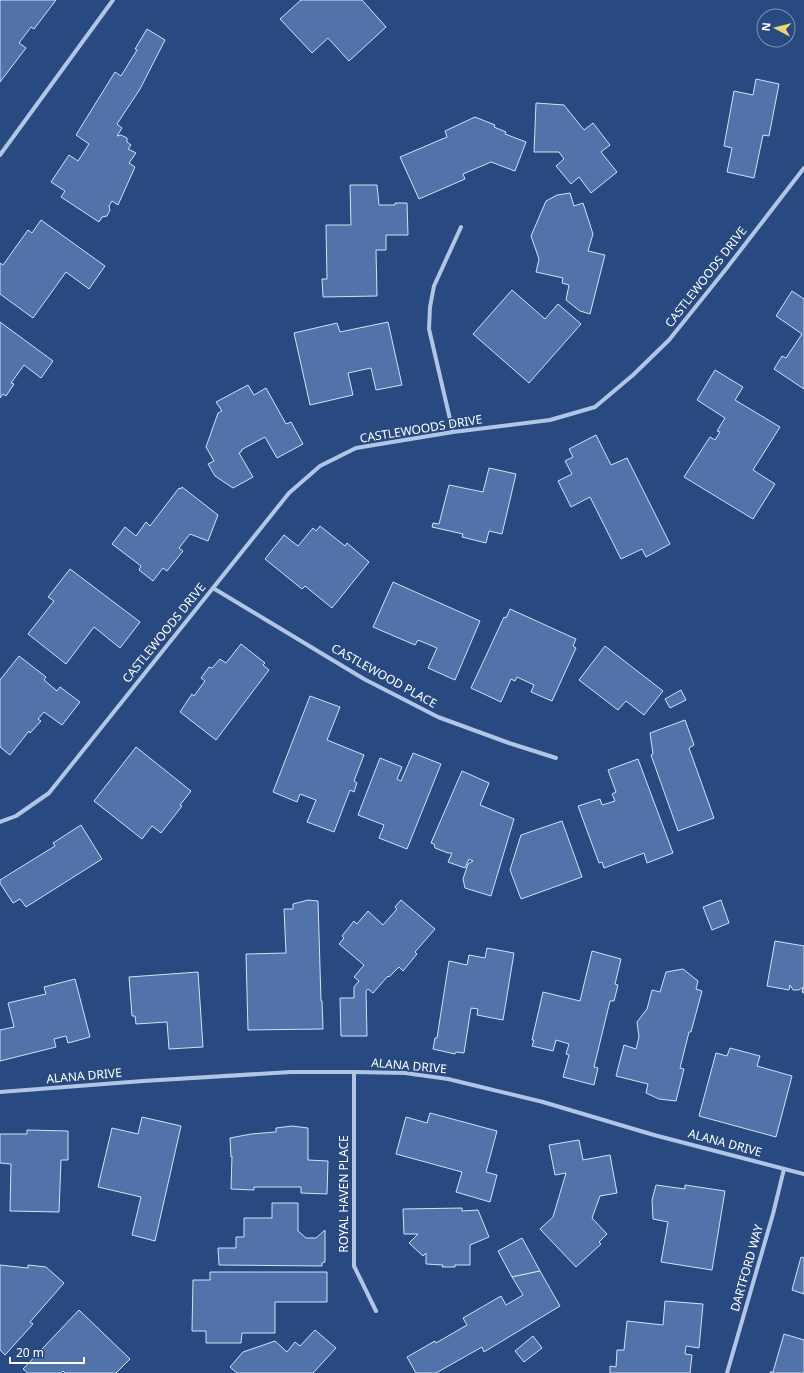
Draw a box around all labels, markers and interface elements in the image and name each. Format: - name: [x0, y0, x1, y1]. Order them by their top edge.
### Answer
- north arrow: [756, 8, 796, 48]
- text: N: [758, 21, 774, 32]
- street label: CASTLEWOODS DRIVE: [661, 223, 750, 331]
- street label: CASTLEWOODS DRIVE: [358, 410, 483, 447]
- street label: CASTLEWOODS DRIVE: [118, 579, 209, 686]
- street label: CASTLEWOOD PLACE: [328, 639, 440, 712]
- street label: ALANA DRIVE: [371, 1054, 447, 1077]
- street label: ALANA DRIVE: [46, 1064, 122, 1087]
- street label: ALANA DRIVE: [686, 1125, 764, 1161]
- street label: ROYAL HAVEN PLACE: [335, 1135, 352, 1253]
- street label: DARTFORD WAY: [726, 1222, 767, 1313]
- scale bar: [10, 1339, 84, 1365]
- text: 20 m: [16, 1344, 44, 1361]

